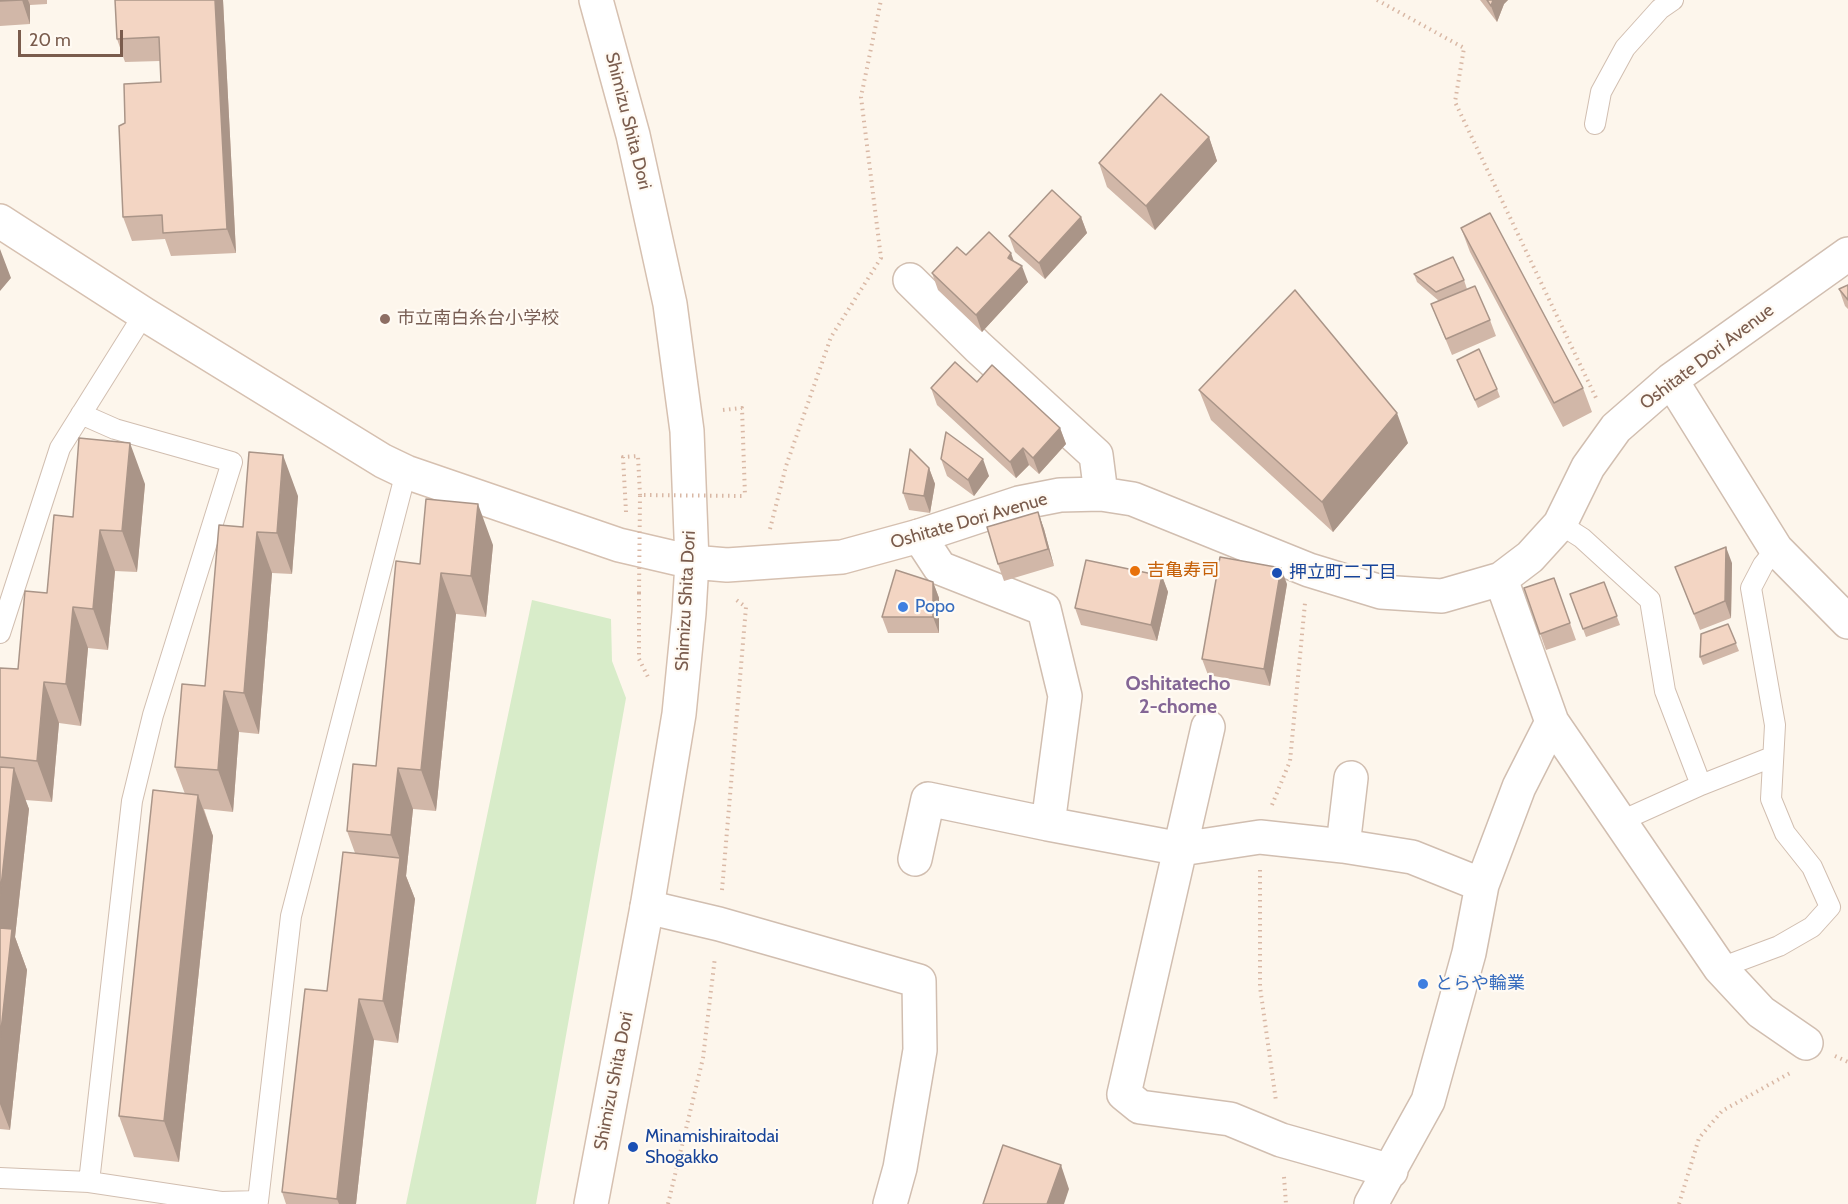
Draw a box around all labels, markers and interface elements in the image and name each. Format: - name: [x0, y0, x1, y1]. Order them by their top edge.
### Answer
- scale bar: [21, 18, 126, 56]
- text: 20 m: [29, 29, 71, 51]
- street label: Shimizu Shita Dori: [601, 50, 655, 192]
- street label: Oshitate Dori Avenue: [1636, 300, 1778, 414]
- place label: 市立南白糸台小学校: [397, 308, 559, 330]
- marker: 市立南白糸台小学校: [378, 312, 392, 326]
- street label: Oshitate Dori Avenue: [888, 488, 1050, 554]
- street label: Shimizu Shita Dori: [672, 530, 700, 672]
- place label: 吉亀寿司: [1147, 560, 1219, 582]
- place label: 押立町二丁目: [1289, 562, 1397, 584]
- marker: 吉亀寿司: [1128, 564, 1142, 578]
- marker: 押立町二丁目: [1270, 566, 1284, 580]
- place label: Popo: [915, 596, 955, 618]
- marker: Popo: [896, 600, 910, 614]
- district label: Oshitatecho 2-chome: [1126, 672, 1230, 719]
- place label: とらや輪業: [1435, 973, 1525, 995]
- marker: とらや輪業: [1416, 977, 1430, 991]
- street label: Shimizu Shita Dori: [590, 1010, 638, 1152]
- place label: Minamishiraitodai Shogakko: [645, 1126, 779, 1168]
- marker: Minamishiraitodai Shogakko: [626, 1140, 640, 1154]

